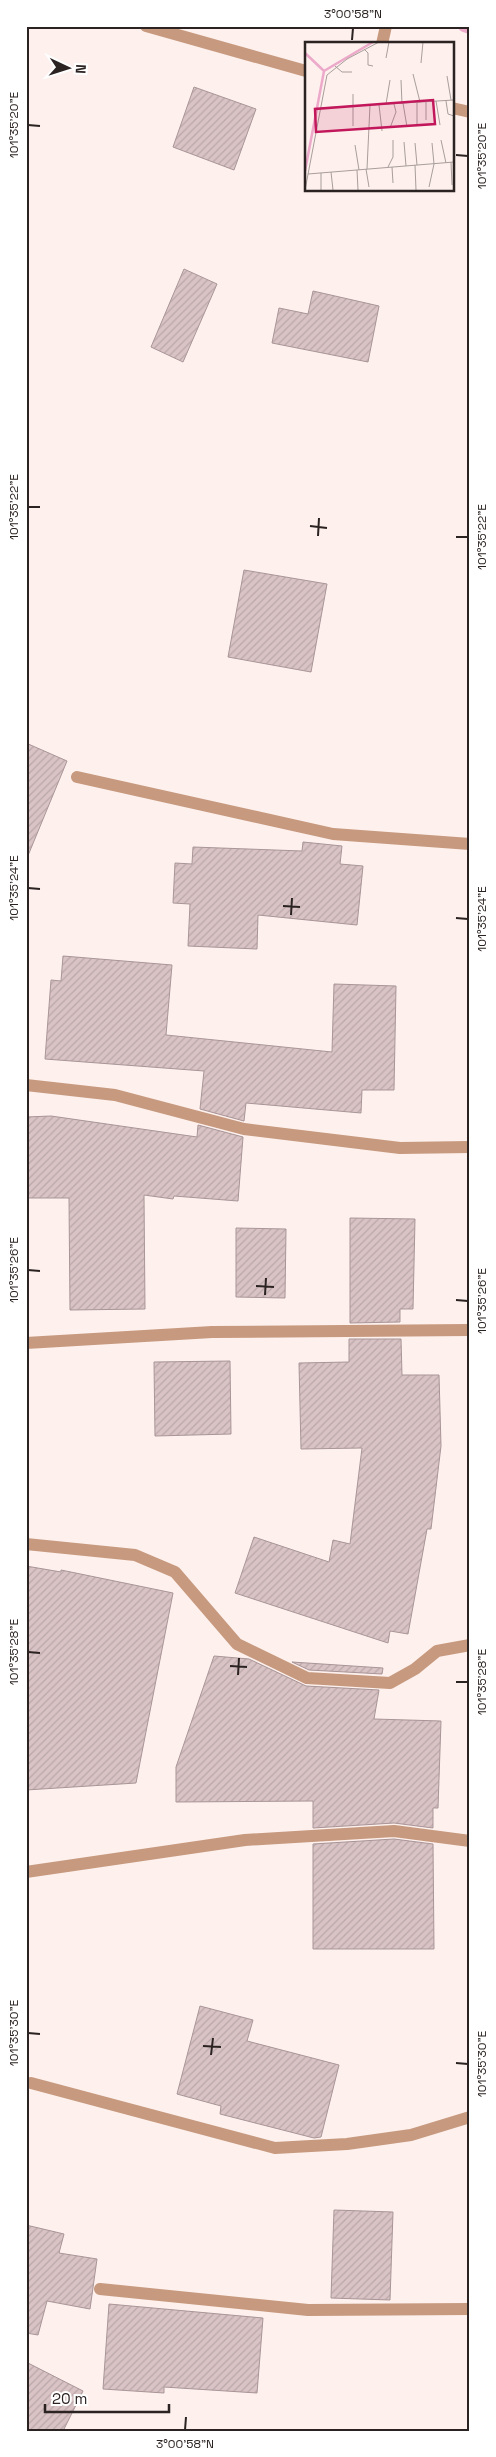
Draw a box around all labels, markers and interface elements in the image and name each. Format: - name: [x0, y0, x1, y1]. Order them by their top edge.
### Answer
- text: 3°00'58"N: [324, 6, 382, 22]
- north arrow: [42, 42, 92, 92]
- inset map: [305, 42, 454, 191]
- text: N: [72, 64, 90, 74]
- text: 101°35'20"E: [6, 91, 22, 158]
- text: 101°35'20"E: [474, 122, 490, 189]
- text: 101°35'22"E: [6, 474, 22, 540]
- text: 101°35'22"E: [474, 504, 490, 570]
- text: 101°35'24"E: [6, 855, 22, 921]
- text: 101°35'24"E: [474, 886, 490, 952]
- text: 101°35'26"E: [6, 1237, 22, 1303]
- text: 101°35'26"E: [474, 1268, 490, 1334]
- text: 101°35'28"E: [6, 1619, 22, 1685]
- text: 101°35'28"E: [474, 1649, 490, 1715]
- text: 101°35'30"E: [6, 1999, 22, 2066]
- text: 101°35'30"E: [474, 2030, 490, 2097]
- scale bar: [45, 2382, 169, 2414]
- text: 20 m: [52, 2389, 87, 2408]
- text: 3°00'58"N: [156, 2436, 214, 2452]

